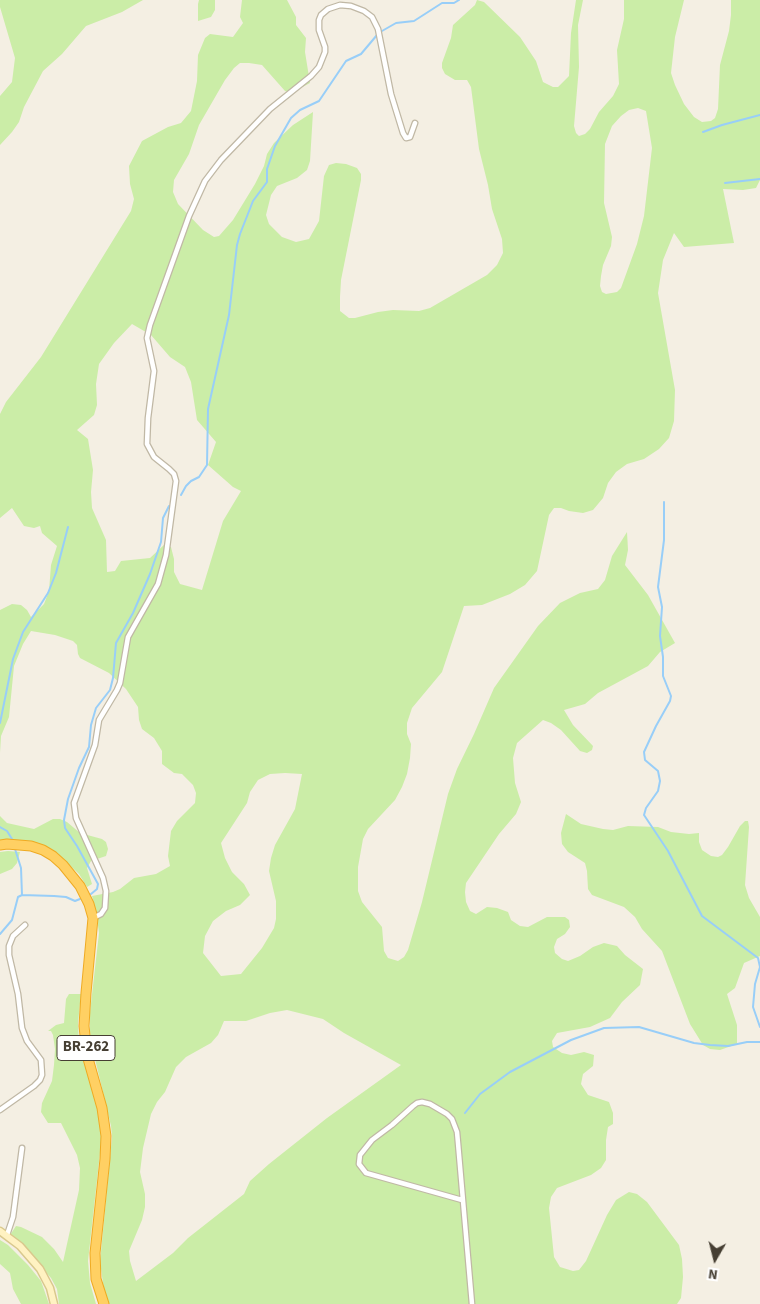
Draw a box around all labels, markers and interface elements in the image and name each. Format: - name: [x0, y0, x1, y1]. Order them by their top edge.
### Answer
- road number: BR-262: [57, 1036, 115, 1060]
- north arrow: [690, 1234, 740, 1284]
- text: N: [707, 1263, 719, 1284]

